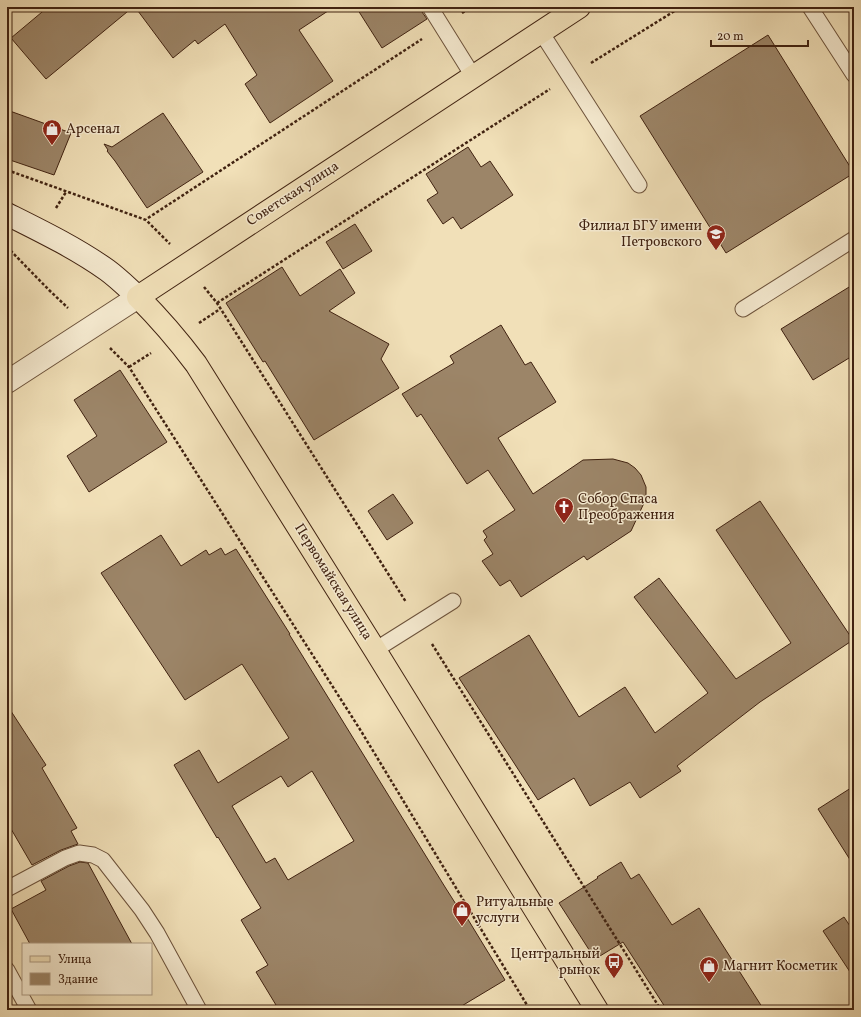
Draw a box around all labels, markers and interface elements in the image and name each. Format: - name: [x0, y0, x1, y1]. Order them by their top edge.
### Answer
- scale bar: [711, 22, 808, 48]
- text: 20 m: [717, 29, 744, 45]
- shop icon: Арсенал: [41, 118, 63, 146]
- place label: Арсенал: [66, 120, 120, 139]
- street label: Советская улица: [243, 157, 343, 231]
- place label: Филиал БГУ имени Петровского: [579, 217, 702, 252]
- school or university icon: Филиал БГУ имени Петровского: [705, 223, 727, 251]
- place label: Собор Спаса Преображения: [578, 490, 675, 525]
- church icon: Собор Спаса Преображения: [553, 496, 575, 524]
- street label: Первомайская улица: [289, 520, 377, 644]
- place label: Ритуальные услуги: [476, 893, 554, 928]
- shop icon: Ритуальные услуги: [451, 899, 473, 927]
- legend: [22, 943, 152, 995]
- place label: Центральный рынок: [510, 945, 601, 980]
- bus stop icon: Центральный рынок: [603, 951, 625, 979]
- text: Улица: [58, 952, 91, 968]
- shop icon: Магнит Косметик: [698, 955, 720, 983]
- place label: Магнит Косметик: [723, 957, 838, 976]
- text: Здание: [58, 972, 98, 988]

